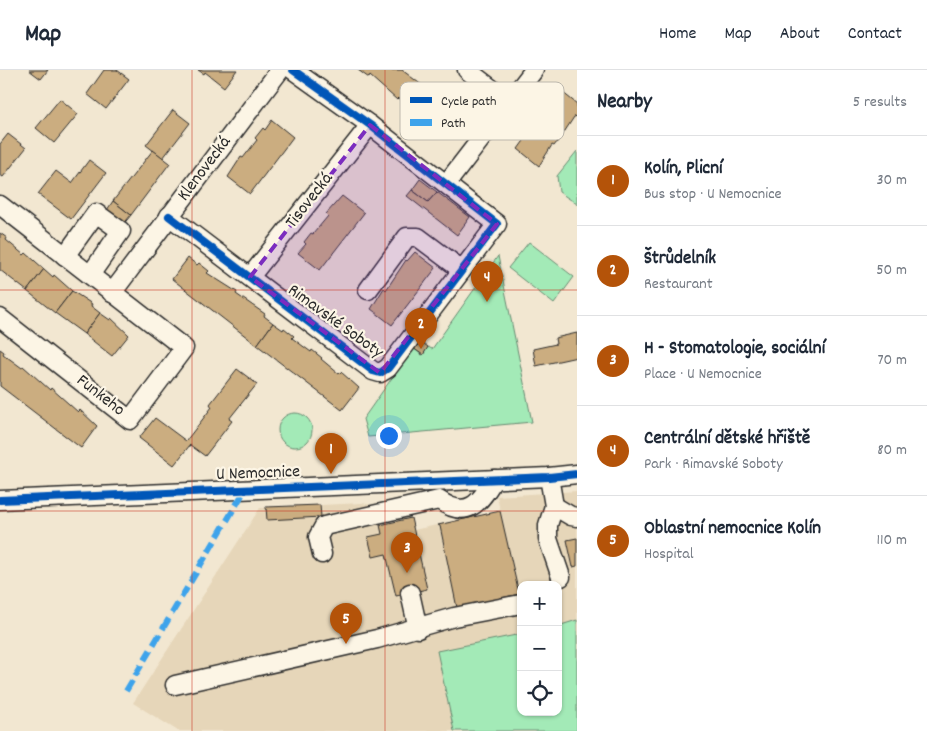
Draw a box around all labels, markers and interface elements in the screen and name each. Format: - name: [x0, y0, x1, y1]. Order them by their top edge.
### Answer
- text: Map: [25, 18, 61, 52]
- text: Home: [659, 22, 696, 47]
- text: Map: [724, 22, 752, 47]
- text: About: [780, 22, 820, 47]
- text: Contact: [848, 22, 902, 47]
- legend: [400, 82, 564, 140]
- text: Nearby: [597, 88, 652, 118]
- text: 5 results: [853, 91, 907, 114]
- text: Cycle path: [441, 92, 497, 112]
- text: Path: [441, 114, 466, 134]
- street label: Klenovecká: [172, 131, 238, 207]
- text: Kolín, Plicní: [644, 156, 723, 183]
- street label: Tisovecká: [280, 168, 340, 234]
- text: 1: [611, 169, 615, 192]
- text: 30 m: [877, 169, 907, 192]
- text: Bus stop · U Nemocnice: [644, 183, 782, 206]
- text: Štrůdelník: [644, 246, 716, 273]
- text: 2: [610, 259, 617, 282]
- text: 50 m: [876, 259, 907, 282]
- pin: 4: [471, 261, 503, 302]
- text: Restaurant: [644, 273, 713, 296]
- street label: Rimavské Soboty: [282, 279, 389, 366]
- pin: 2: [405, 308, 437, 349]
- text: H - Stomatologie, sociální: [644, 336, 825, 363]
- text: 3: [609, 349, 617, 372]
- text: 70 m: [877, 349, 907, 372]
- text: Place · U Nemocnice: [644, 363, 762, 386]
- street label: Funkeho: [70, 369, 130, 423]
- your location: [376, 423, 402, 449]
- text: Centrální dětské hřiště: [644, 426, 810, 453]
- pin: 1: [315, 433, 347, 474]
- text: 4: [610, 439, 616, 462]
- text: 80 m: [877, 439, 907, 462]
- text: Park · Rimavské Soboty: [644, 453, 783, 476]
- street label: U Nemocnice: [216, 460, 300, 488]
- text: Oblastní nemocnice Kolín: [644, 516, 821, 543]
- text: 5: [609, 529, 617, 552]
- text: 110 m: [877, 529, 907, 552]
- pin: 3: [391, 532, 423, 573]
- text: Hospital: [644, 543, 694, 566]
- map controls: [517, 581, 562, 716]
- button: +: [517, 581, 562, 626]
- pin: 5: [330, 603, 362, 644]
- button: −: [517, 626, 562, 671]
- button: locate: [517, 671, 562, 716]

